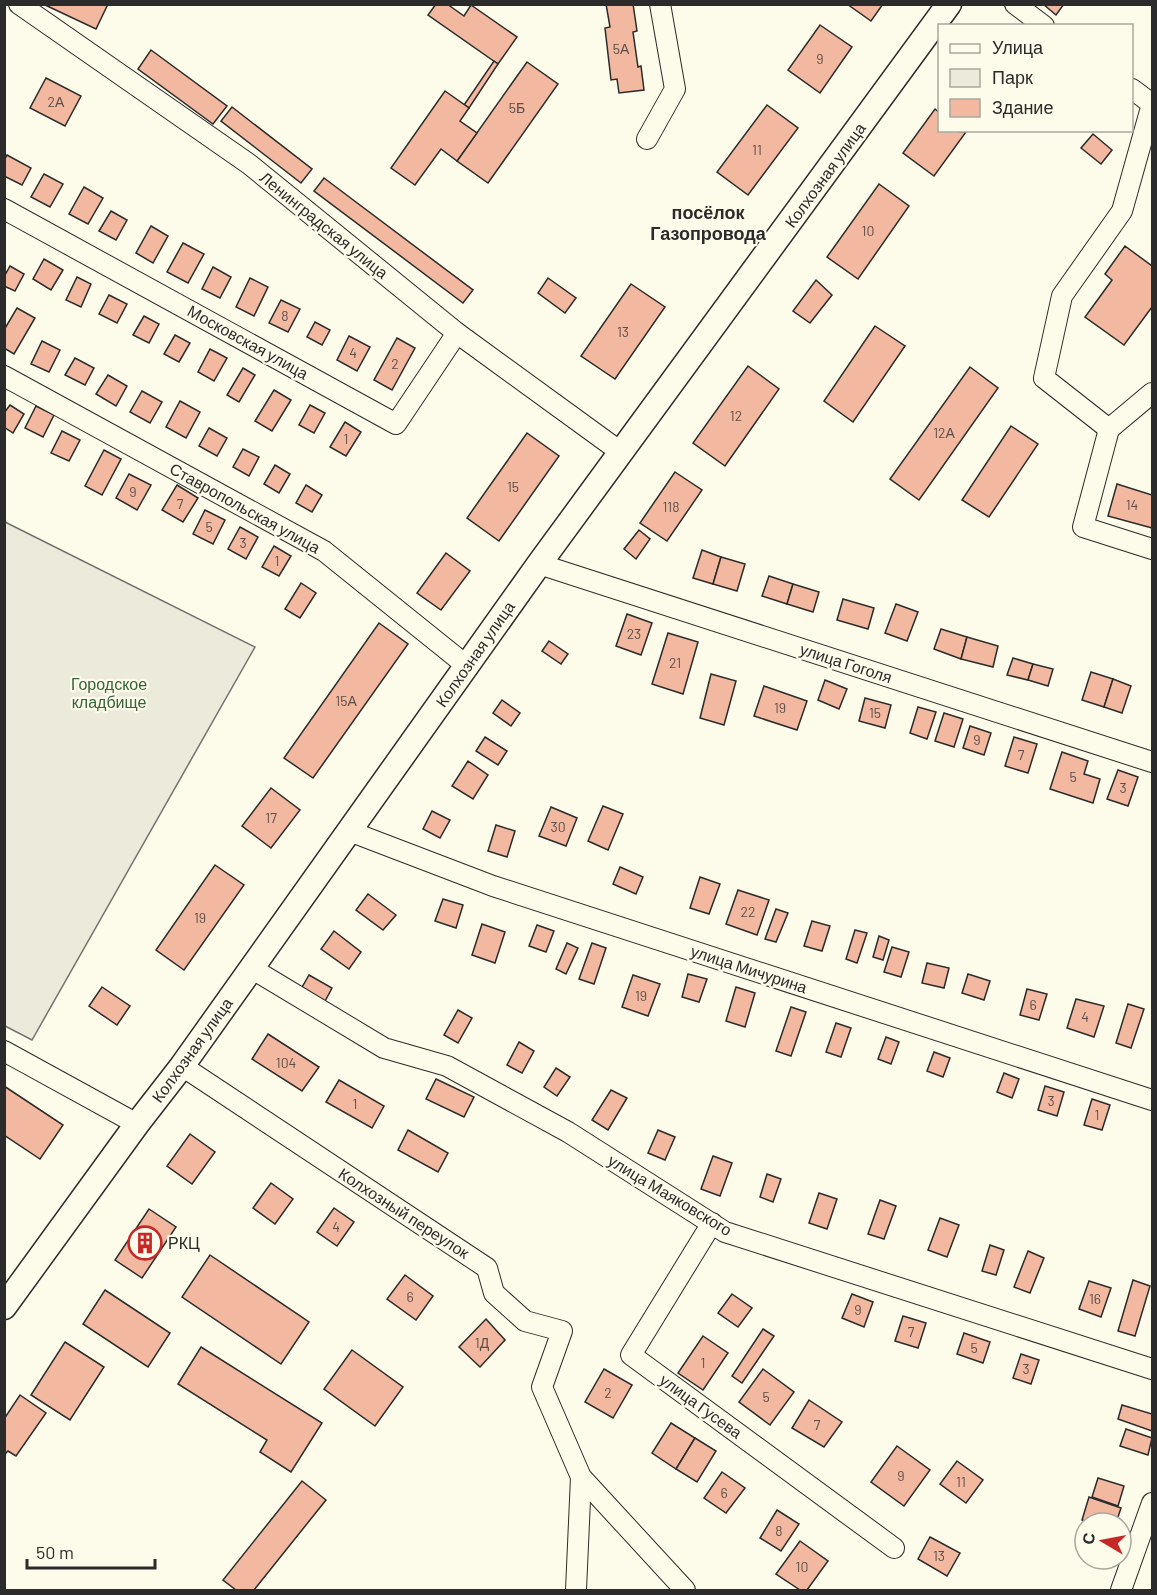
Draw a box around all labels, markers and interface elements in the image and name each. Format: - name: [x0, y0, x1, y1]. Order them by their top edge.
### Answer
- legend: [938, 24, 1133, 132]
- text: Улица: [992, 36, 1044, 58]
- house number: 5А: [613, 40, 630, 57]
- house number: 9: [816, 50, 824, 67]
- text: Парк: [992, 66, 1033, 88]
- house number: 2А: [48, 93, 65, 110]
- text: Здание: [992, 96, 1053, 118]
- house number: 5Б: [509, 99, 525, 116]
- street label: Колхозная улица: [780, 119, 869, 231]
- house number: 11: [752, 141, 762, 158]
- street label: Ленинградская улица: [257, 167, 392, 282]
- district label: посёлок Газопровода: [650, 201, 767, 244]
- house number: 10: [862, 222, 874, 239]
- street label: Московская улица: [185, 301, 312, 383]
- house number: 8: [281, 307, 289, 324]
- house number: 13: [617, 323, 629, 340]
- house number: 4: [349, 344, 357, 361]
- house number: 2: [391, 355, 399, 372]
- house number: 12: [730, 407, 742, 424]
- house number: 12А: [933, 424, 956, 441]
- house number: 1: [344, 430, 348, 447]
- street label: Ставропольская улица: [167, 458, 324, 557]
- house number: 15: [507, 478, 519, 495]
- house number: 9: [129, 483, 137, 500]
- house number: 7: [177, 495, 184, 512]
- house number: 14: [1126, 496, 1138, 513]
- house number: 118: [662, 498, 680, 515]
- house number: 5: [205, 518, 213, 535]
- house number: 3: [239, 534, 247, 551]
- house number: 1: [275, 552, 279, 569]
- street label: Колхозная улица: [431, 597, 518, 710]
- house number: 23: [627, 625, 641, 642]
- street label: улица Гоголя: [798, 639, 895, 686]
- house number: 21: [669, 654, 681, 671]
- park label: Городское кладбище: [71, 674, 147, 711]
- house number: 15А: [335, 692, 357, 709]
- house number: 19: [774, 699, 786, 716]
- house number: 15: [869, 704, 881, 721]
- house number: 9: [973, 731, 981, 748]
- house number: 7: [1018, 746, 1025, 763]
- house number: 5: [1069, 768, 1077, 785]
- house number: 3: [1119, 779, 1127, 796]
- house number: 17: [265, 809, 277, 826]
- house number: 30: [550, 818, 566, 835]
- house number: 22: [740, 903, 756, 920]
- house number: 19: [194, 909, 206, 926]
- street label: улица Мичурина: [689, 941, 810, 996]
- house number: 19: [635, 987, 647, 1004]
- street label: Колхозная улица: [147, 994, 236, 1106]
- house number: 6: [1029, 996, 1037, 1013]
- house number: 4: [1081, 1008, 1089, 1025]
- house number: 104: [276, 1054, 296, 1071]
- house number: 3: [1047, 1092, 1055, 1109]
- house number: 1: [353, 1095, 357, 1112]
- house number: 1: [1095, 1106, 1099, 1123]
- street label: улица Маяковского: [605, 1150, 736, 1239]
- street label: Колхозный переулок: [335, 1163, 474, 1262]
- house number: 4: [332, 1218, 340, 1235]
- building icon: РКЦ: [127, 1225, 163, 1261]
- place label: РКЦ: [168, 1233, 200, 1252]
- house number: 6: [406, 1288, 414, 1305]
- house number: 16: [1089, 1290, 1101, 1307]
- house number: 9: [854, 1301, 862, 1318]
- house number: 7: [908, 1323, 915, 1340]
- house number: 1Д: [475, 1334, 490, 1351]
- house number: 5: [970, 1339, 978, 1356]
- house number: 1: [701, 1354, 705, 1371]
- house number: 3: [1022, 1360, 1030, 1377]
- street label: улица Гусева: [657, 1369, 746, 1442]
- house number: 2: [604, 1384, 612, 1401]
- house number: 5: [762, 1388, 770, 1405]
- house number: 7: [814, 1416, 821, 1433]
- house number: 9: [897, 1467, 905, 1484]
- house number: 11: [956, 1473, 966, 1490]
- house number: 6: [720, 1484, 728, 1501]
- north arrow: [1073, 1511, 1133, 1571]
- house number: 8: [775, 1522, 783, 1539]
- text: С: [1077, 1531, 1098, 1546]
- scale bar: [27, 1532, 154, 1570]
- text: 50 m: [36, 1541, 74, 1563]
- house number: 13: [933, 1547, 945, 1564]
- house number: 10: [796, 1558, 808, 1575]

